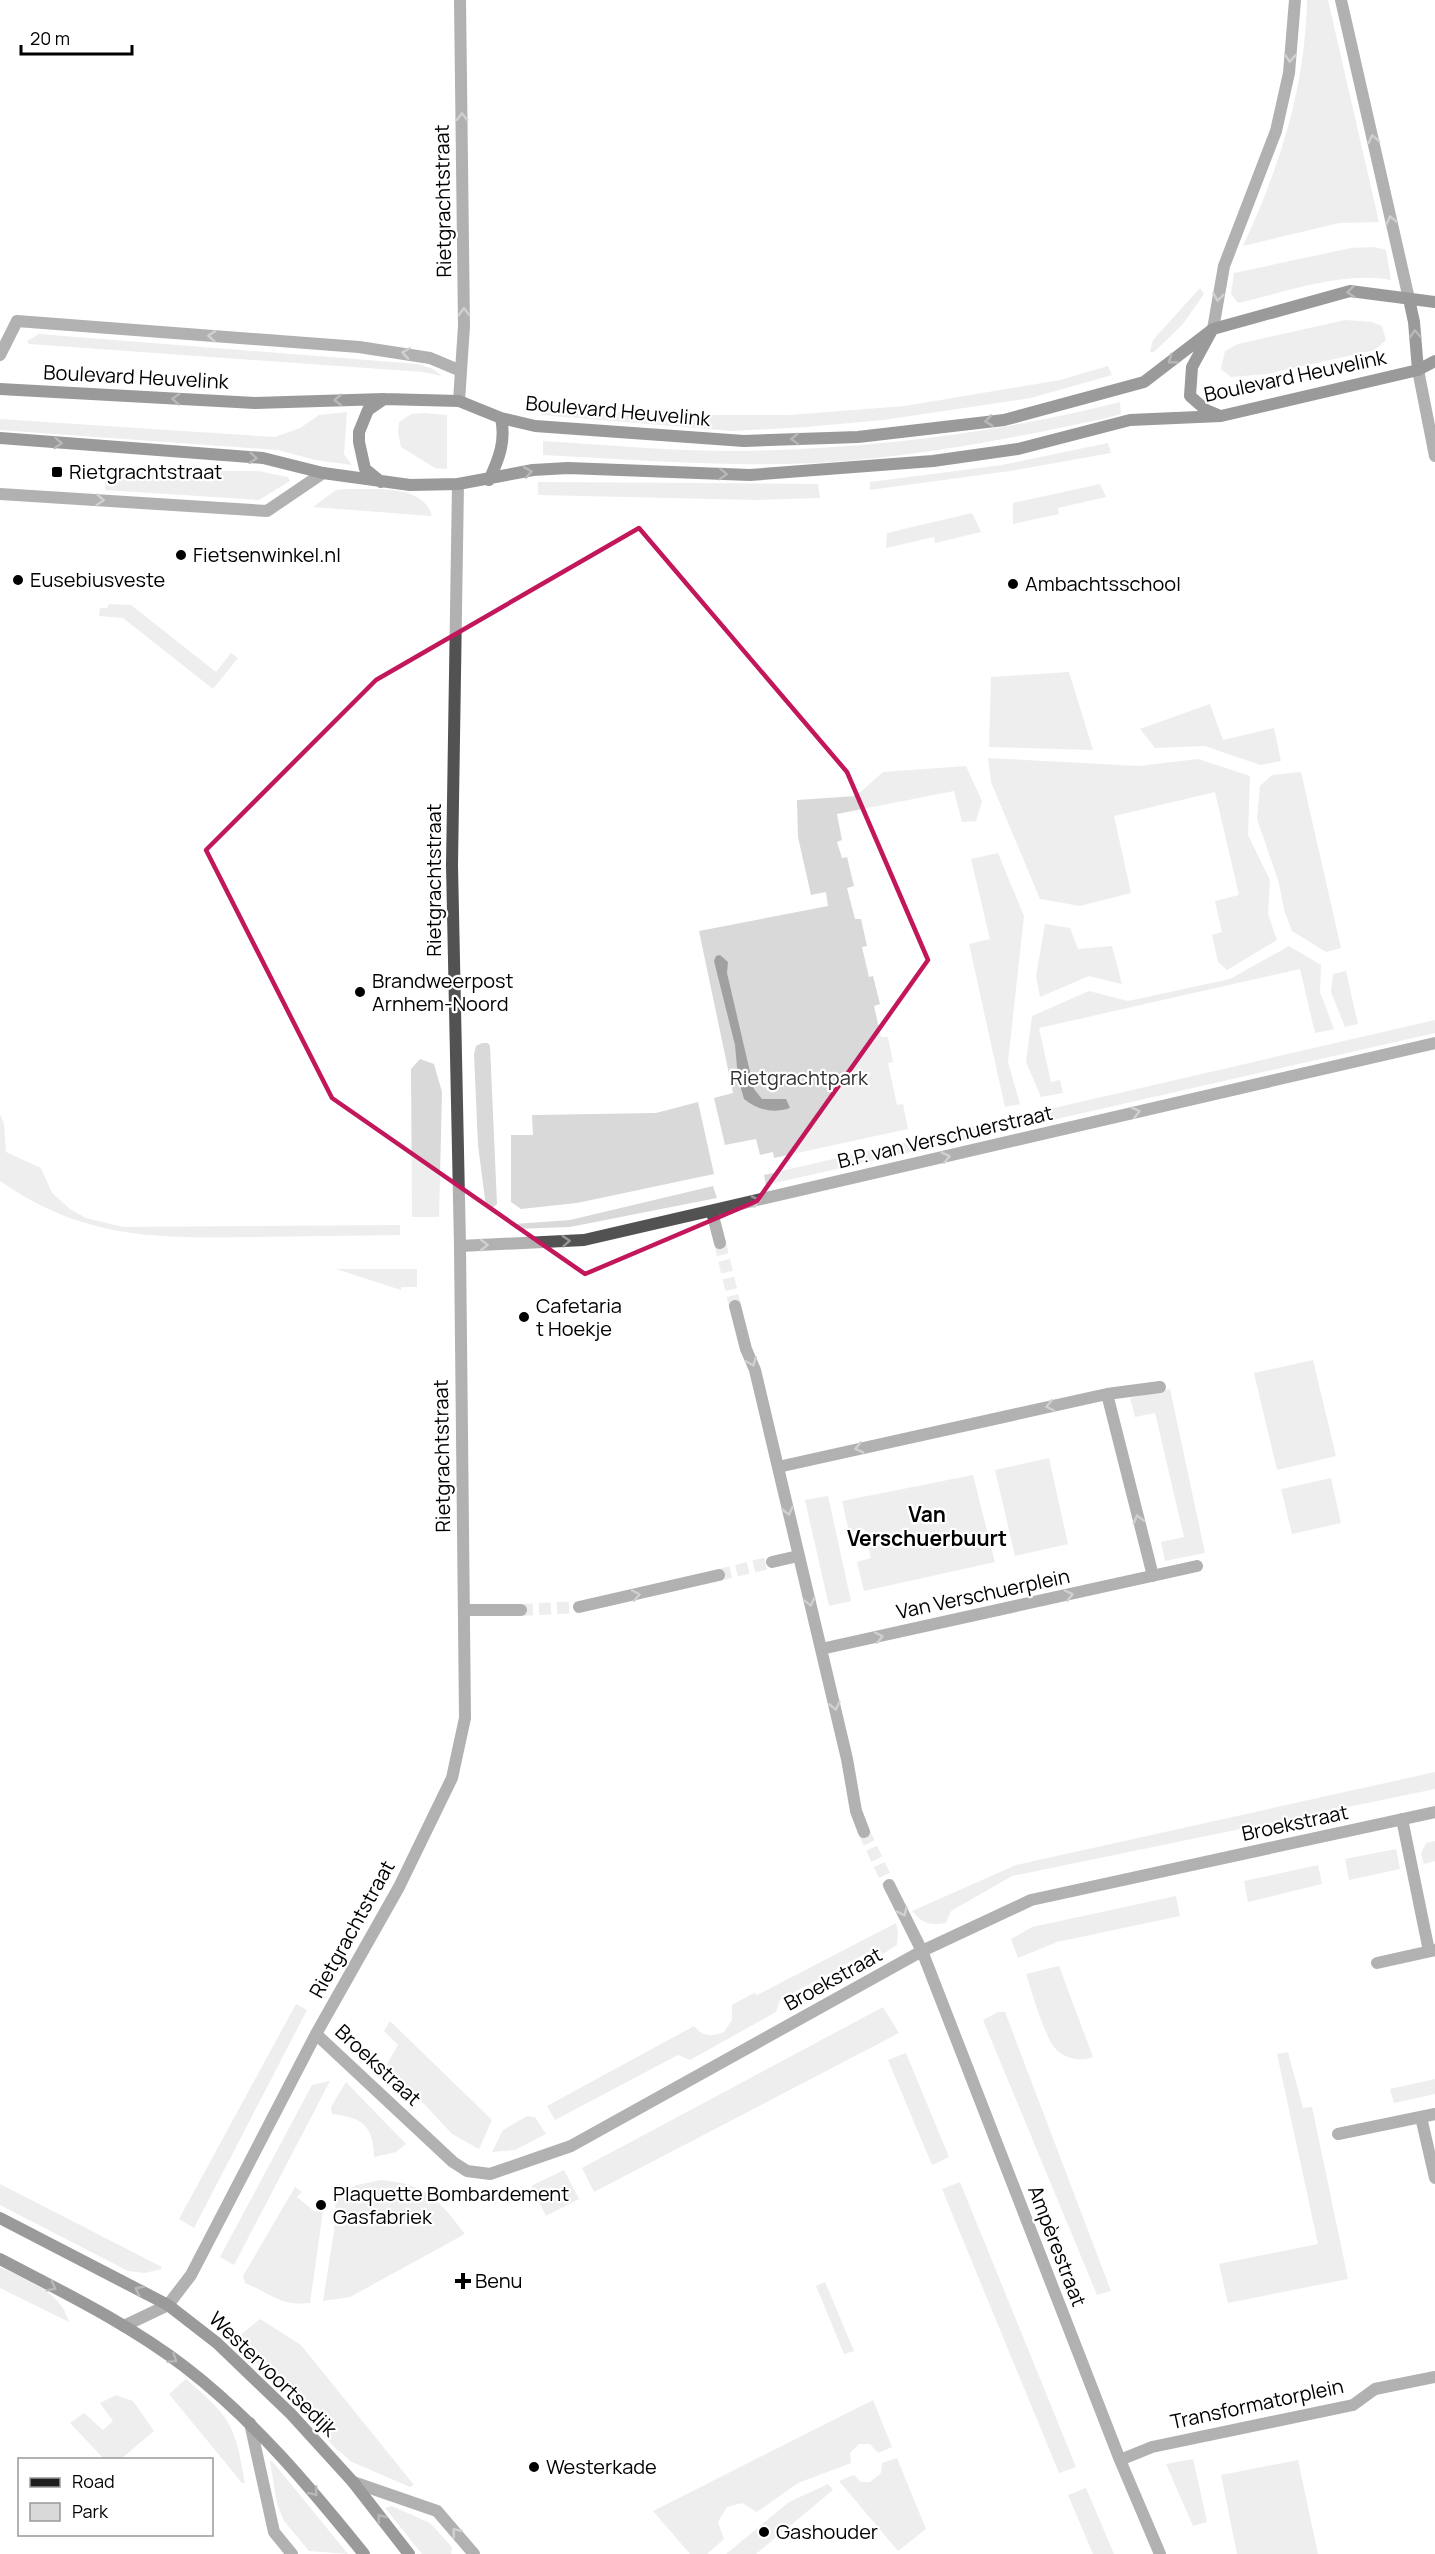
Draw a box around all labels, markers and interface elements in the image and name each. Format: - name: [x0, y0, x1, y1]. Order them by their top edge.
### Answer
- scale bar: [21, 18, 132, 56]
- text: 20 m: [30, 26, 70, 50]
- one-way arrow: [1284, 54, 1297, 63]
- one-way arrow: [456, 113, 468, 122]
- street label: Rietgrachtstraat: [428, 124, 457, 278]
- one-way arrow: [1367, 134, 1380, 144]
- one-way arrow: [1385, 216, 1398, 226]
- one-way arrow: [1346, 285, 1356, 298]
- one-way arrow: [1212, 292, 1225, 302]
- one-way arrow: [458, 308, 470, 317]
- one-way arrow: [207, 330, 216, 343]
- one-way arrow: [1409, 330, 1422, 339]
- street label: Boulevard Heuvelink: [1201, 343, 1389, 408]
- one-way arrow: [401, 347, 411, 360]
- one-way arrow: [1167, 353, 1178, 364]
- street label: Boulevard Heuvelink: [43, 358, 230, 395]
- street label: Boulevard Heuvelink: [525, 389, 713, 432]
- one-way arrow: [171, 392, 180, 405]
- one-way arrow: [333, 394, 342, 406]
- one-way arrow: [985, 415, 994, 427]
- one-way arrow: [791, 433, 800, 445]
- one-way arrow: [54, 436, 63, 449]
- one-way arrow: [248, 451, 257, 464]
- place label: Rietgrachtstraat: [69, 458, 222, 485]
- marker: Rietgrachtstraat: [50, 465, 64, 479]
- one-way arrow: [523, 466, 533, 478]
- one-way arrow: [718, 467, 727, 480]
- one-way arrow: [96, 494, 105, 507]
- place label: Fietsenwinkel.nl: [193, 541, 341, 568]
- marker: Fietsenwinkel.nl: [174, 548, 188, 562]
- place label: Eusebiusveste: [30, 566, 165, 593]
- place label: Ambachtsschool: [1025, 570, 1181, 597]
- marker: Eusebiusveste: [11, 573, 25, 587]
- marker: Ambachtsschool: [1006, 577, 1020, 591]
- street label: Rietgrachtstraat: [420, 803, 447, 957]
- place label: Brandweerpost Arnhem-Noord: [372, 967, 513, 1017]
- marker: Brandweerpost Arnhem-Noord: [353, 985, 367, 999]
- park label: Rietgrachtpark: [730, 1064, 869, 1091]
- street label: B.P. van Verschuerstraat: [835, 1099, 1055, 1174]
- one-way arrow: [1131, 1106, 1141, 1119]
- one-way arrow: [941, 1151, 951, 1164]
- one-way arrow: [751, 1196, 761, 1209]
- one-way arrow: [561, 1235, 570, 1248]
- one-way arrow: [479, 1239, 488, 1252]
- place label: Cafetaria t Hoekje: [536, 1292, 622, 1342]
- marker: Cafetaria t Hoekje: [517, 1310, 531, 1324]
- one-way arrow: [745, 1356, 757, 1367]
- street label: Rietgrachtstraat: [427, 1379, 456, 1533]
- one-way arrow: [1045, 1398, 1055, 1411]
- one-way arrow: [854, 1441, 864, 1454]
- district label: Van Verschuerbuurt: [847, 1500, 1007, 1552]
- one-way arrow: [781, 1506, 794, 1516]
- one-way arrow: [1133, 1514, 1146, 1524]
- street label: Van Verschuerplein: [894, 1562, 1072, 1625]
- one-way arrow: [631, 1589, 641, 1602]
- one-way arrow: [1064, 1589, 1074, 1602]
- one-way arrow: [802, 1597, 815, 1607]
- one-way arrow: [873, 1631, 883, 1644]
- one-way arrow: [827, 1701, 840, 1711]
- street label: Broekstraat: [1239, 1798, 1351, 1847]
- street label: Rietgrachtstraat: [303, 1855, 401, 2002]
- one-way arrow: [896, 1905, 908, 1916]
- street label: Broekstraat: [779, 1941, 887, 2017]
- street label: Broekstraat: [330, 2018, 427, 2111]
- place label: Plaquette Bombardement Gasfabriek: [333, 2180, 569, 2230]
- street label: Ampèrestraat: [1022, 2182, 1093, 2310]
- marker: Plaquette Bombardement Gasfabriek: [314, 2198, 328, 2212]
- place label: Benu: [475, 2267, 522, 2294]
- marker: Benu: [456, 2274, 470, 2288]
- one-way arrow: [45, 2280, 56, 2291]
- one-way arrow: [135, 2286, 145, 2297]
- street label: Westervoortsedijk: [203, 2305, 344, 2443]
- one-way arrow: [166, 2352, 177, 2363]
- street label: Transformatorplein: [1168, 2372, 1346, 2435]
- place label: Westerkade: [546, 2453, 657, 2480]
- legend: [18, 2458, 213, 2536]
- marker: Westerkade: [527, 2460, 541, 2474]
- text: Road: [72, 2469, 115, 2493]
- one-way arrow: [307, 2485, 318, 2496]
- text: Park: [72, 2499, 109, 2523]
- one-way arrow: [378, 2514, 389, 2525]
- place label: Gashouder: [776, 2518, 878, 2545]
- marker: Gashouder: [757, 2525, 771, 2539]
- one-way arrow: [453, 2527, 464, 2538]

